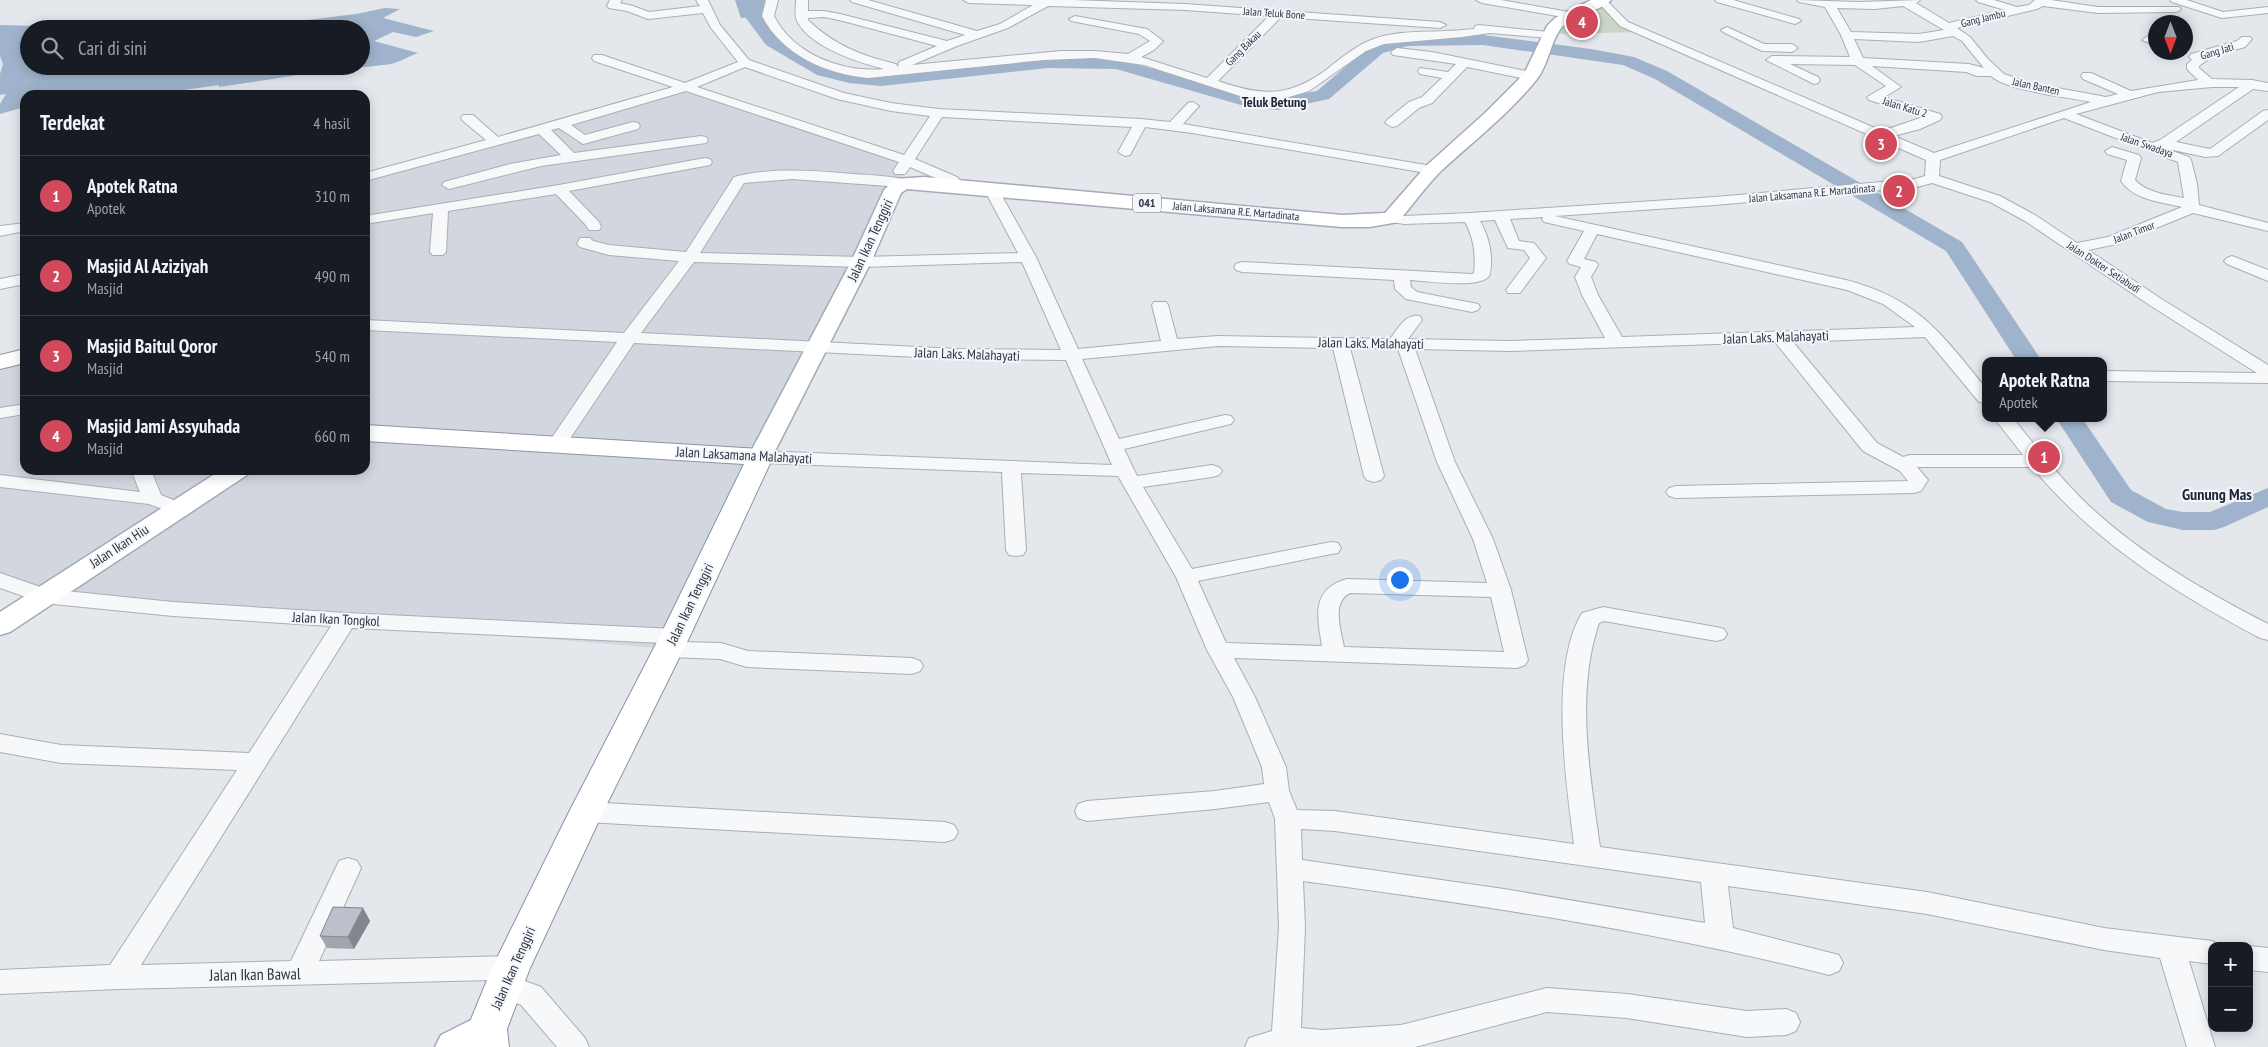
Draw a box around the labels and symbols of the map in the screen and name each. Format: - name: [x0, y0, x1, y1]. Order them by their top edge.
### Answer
- pin: 4: [1566, 3, 1598, 41]
- street label: Jalan Teluk Bone: [1241, 4, 1306, 22]
- street label: Gang Jambu: [1959, 6, 2007, 30]
- north arrow: [2148, 15, 2193, 60]
- street label: Gang Bakau: [1222, 27, 1264, 69]
- street label: Gang Jati: [2199, 39, 2235, 63]
- street label: Jalan Banten: [2010, 74, 2061, 98]
- district label: Teluk Betung: [1242, 93, 1306, 111]
- street label: Jalan Katu 2: [1880, 93, 1929, 120]
- pin: 3: [1865, 125, 1897, 163]
- street label: Jalan Swadaya: [2118, 129, 2175, 160]
- pin: 2: [1883, 172, 1915, 210]
- street label: Jalan Laksamana R.E. Martadinata: [1747, 180, 1876, 206]
- road number: 041: [1133, 194, 1161, 212]
- street label: Jalan Ikan Tenggiri: [843, 196, 897, 285]
- street label: Jalan Laksamana R.E. Martadinata: [1171, 198, 1300, 224]
- street label: Jalan Timor: [2110, 218, 2157, 247]
- street label: Jalan Dokter Setiabudi: [2064, 238, 2143, 296]
- street label: Jalan Laks. Malahayati: [1722, 326, 1829, 348]
- street label: Jalan Laks. Malahayati: [1317, 333, 1424, 353]
- street label: Jalan Laks. Malahayati: [913, 343, 1020, 365]
- pin: 1: [2028, 438, 2060, 476]
- street label: Jalan Laksamana Malahayati: [674, 442, 813, 468]
- district label: Gunung Mas: [2182, 484, 2252, 504]
- street label: Jalan Ikan Hiu: [85, 520, 152, 572]
- street label: Jalan Ikan Tenggiri: [662, 560, 718, 649]
- your location: [1387, 567, 1413, 593]
- street label: Jalan Ikan Tongkol: [291, 608, 381, 630]
- street label: Jalan Ikan Tenggiri: [486, 924, 539, 1013]
- street label: Jalan Ikan Bawal: [208, 963, 301, 985]

